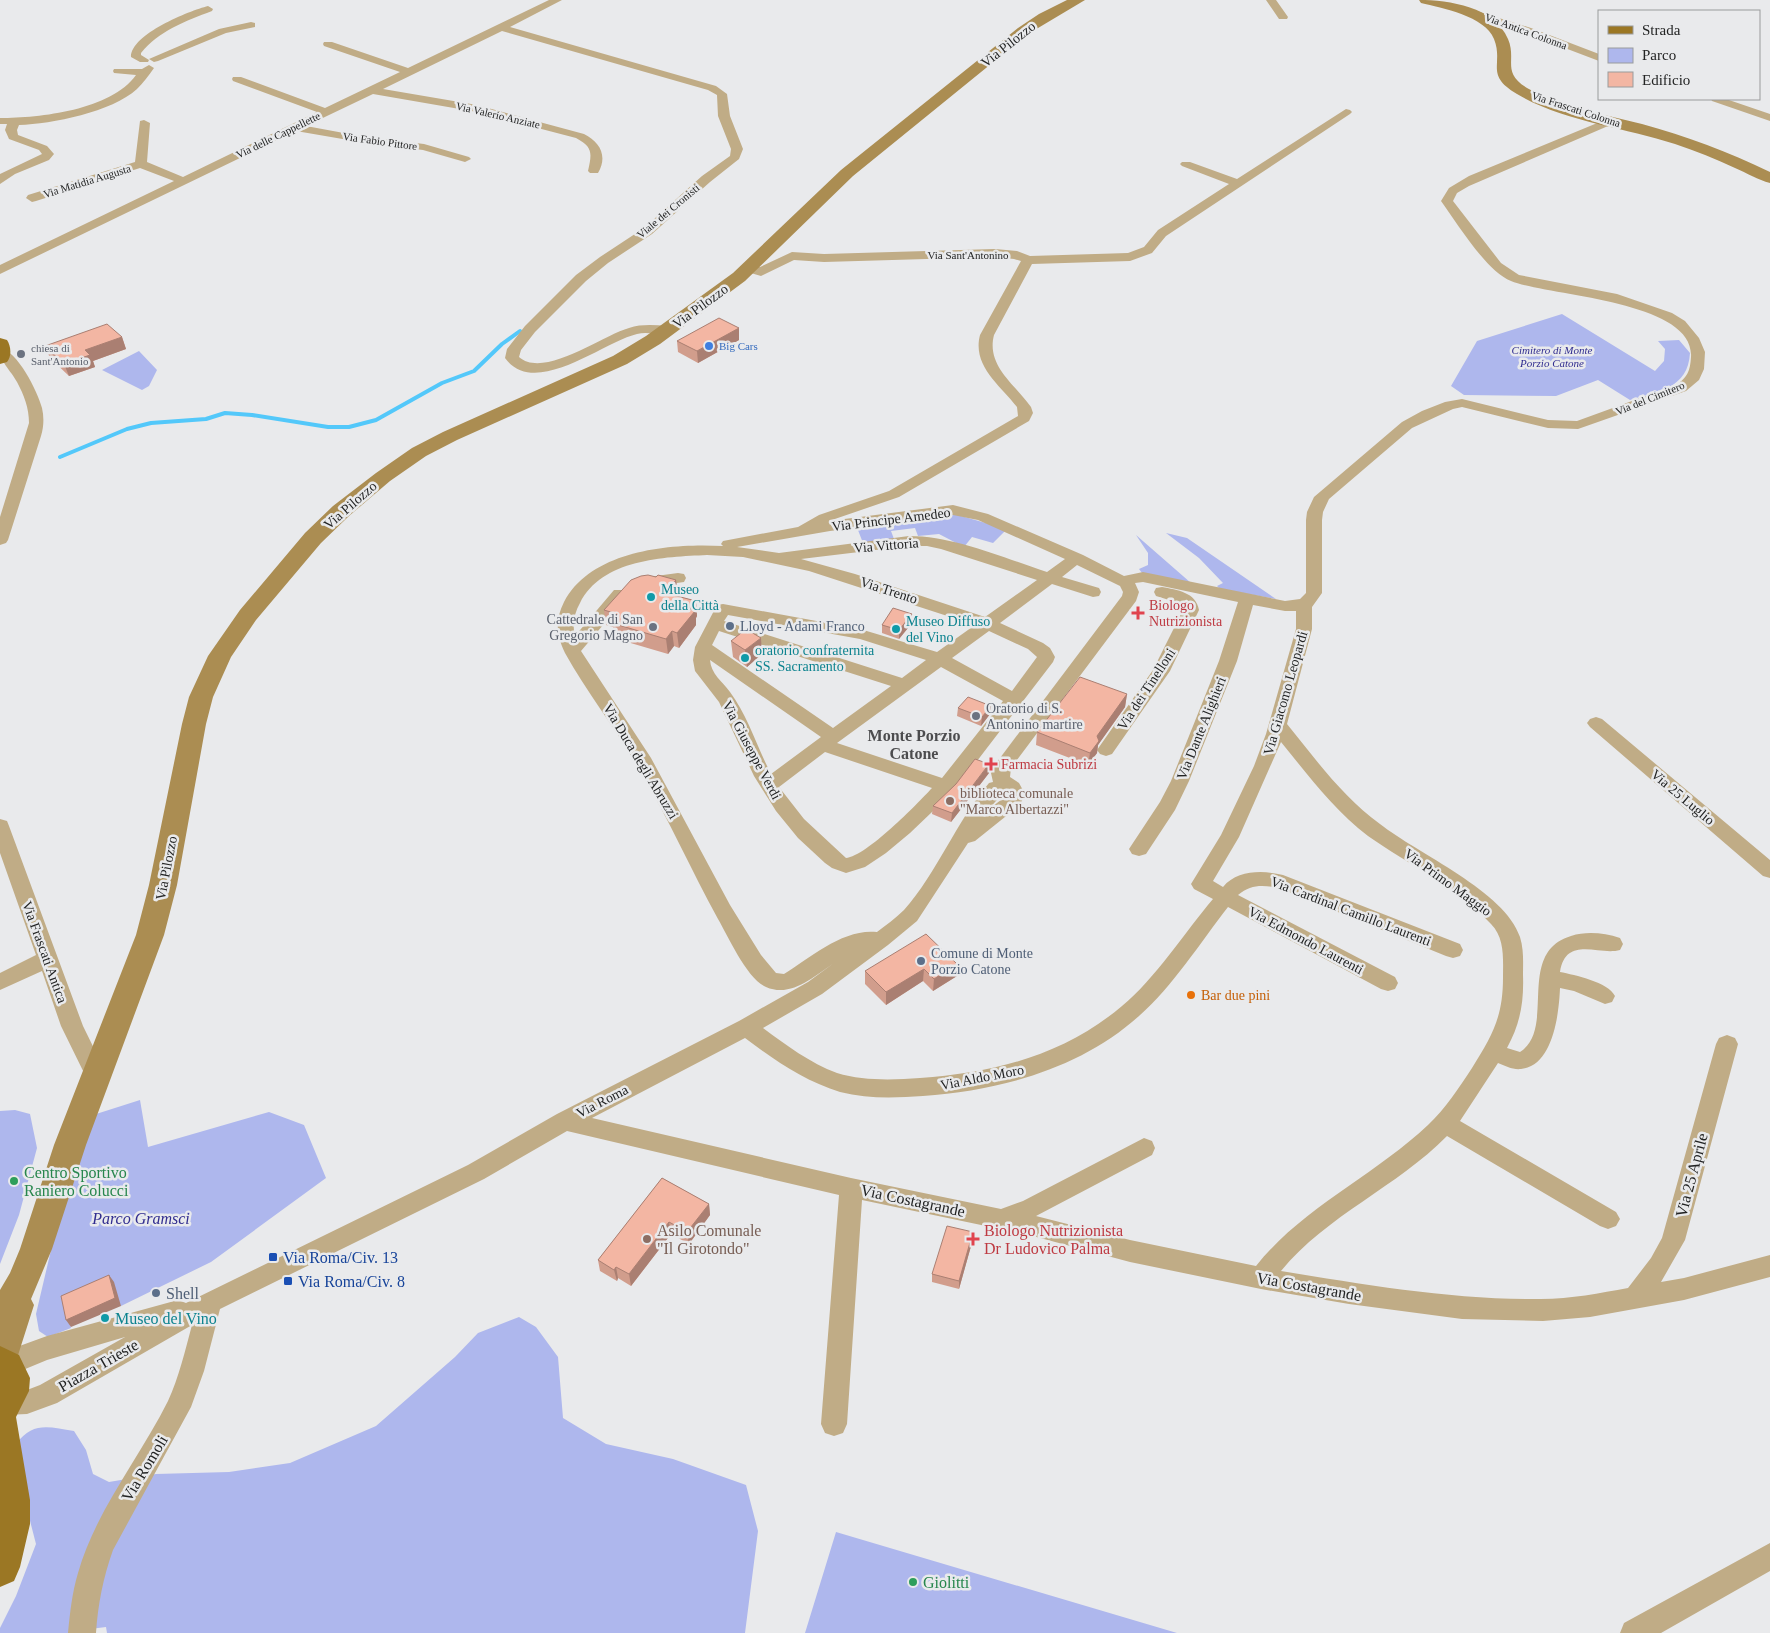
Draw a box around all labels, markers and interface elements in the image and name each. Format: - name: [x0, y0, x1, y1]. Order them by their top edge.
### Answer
- legend: [1598, 10, 1760, 100]
- street label: Via Antica Colonna: [1483, 11, 1569, 52]
- street label: Via Pilozzo: [978, 19, 1038, 70]
- text: Strada: [1642, 22, 1681, 38]
- text: Parco: [1642, 47, 1676, 63]
- text: Edificio: [1642, 72, 1690, 88]
- street label: Via Frascati Colonna: [1530, 89, 1622, 129]
- street label: Via Valerio Anziate: [455, 99, 541, 131]
- street label: Via delle Cappellette: [234, 109, 322, 161]
- street label: Via Fabio Pittore: [342, 130, 418, 152]
- street label: Via Matidia Augusta: [42, 162, 132, 200]
- street label: Viale dei Cronisti: [634, 181, 702, 241]
- street label: Via Sant'Antonino: [927, 249, 1009, 261]
- street label: Via Pilozzo: [670, 281, 731, 332]
- marker: Big Cars: [703, 340, 715, 352]
- place label: Big Cars: [719, 340, 758, 352]
- place label: chiesa di Sant'Antonio: [31, 342, 89, 367]
- park label: Cimitero di Monte Porzio Catone: [1512, 344, 1593, 369]
- marker: chiesa di Sant'Antonio: [15, 348, 27, 360]
- street label: Via del Cimitero: [1614, 379, 1687, 417]
- street label: Via Pilozzo: [321, 478, 380, 532]
- street label: Via Principe Amedeo: [831, 505, 951, 534]
- street label: Via Vittoria: [853, 535, 920, 556]
- street label: Via Trento: [858, 574, 919, 607]
- place label: Museo della Città: [661, 582, 720, 613]
- marker: Museo della Città: [645, 591, 657, 603]
- place label: Biologo Nutrizionista: [1149, 598, 1223, 629]
- marker: Biologo Nutrizionista: [1131, 606, 1145, 620]
- place label: Cattedrale di San Gregorio Magno: [547, 612, 643, 643]
- place label: Museo Diffuso del Vino: [906, 614, 990, 645]
- place label: Lloyd - Adami Franco: [740, 619, 865, 634]
- marker: Lloyd - Adami Franco: [724, 620, 736, 632]
- marker: Cattedrale di San Gregorio Magno: [647, 621, 659, 633]
- marker: Museo Diffuso del Vino: [890, 623, 902, 635]
- street label: Via Giacomo Leopardi: [1261, 629, 1310, 757]
- place label: oratorio confraternita SS. Sacramento: [755, 643, 875, 674]
- street label: Via dei Tinelloni: [1115, 646, 1178, 733]
- marker: oratorio confraternita SS. Sacramento: [739, 652, 751, 664]
- street label: Via Dante Alighieri: [1174, 674, 1229, 782]
- street label: Via Giuseppe Verdi: [719, 698, 784, 802]
- street label: Via Duca degli Abruzzi: [600, 701, 681, 822]
- place label: Oratorio di S. Antonino martire: [986, 701, 1083, 732]
- marker: Oratorio di S. Antonino martire: [970, 710, 982, 722]
- district label: Monte Porzio Catone: [868, 727, 960, 762]
- place label: Farmacia Subrizi: [1001, 757, 1097, 772]
- marker: Farmacia Subrizi: [985, 758, 997, 770]
- street label: Via 25 Luglio: [1648, 767, 1717, 828]
- place label: biblioteca comunale "Marco Albertazzi": [960, 786, 1073, 817]
- marker: biblioteca comunale "Marco Albertazzi": [944, 795, 956, 807]
- street label: Via Pilozzo: [153, 835, 180, 901]
- street label: Via Primo Maggio: [1401, 846, 1494, 919]
- street label: Via Cardinal Camillo Laurenti: [1268, 874, 1433, 949]
- street label: Via Frascati Antica: [19, 899, 70, 1006]
- street label: Via Edmondo Laurenti: [1246, 904, 1366, 977]
- place label: Comune di Monte Porzio Catone: [931, 946, 1033, 977]
- marker: Comune di Monte Porzio Catone: [915, 955, 927, 967]
- place label: Bar due pini: [1201, 988, 1270, 1003]
- marker: Bar due pini: [1185, 989, 1197, 1001]
- street label: Via Aldo Moro: [939, 1062, 1025, 1093]
- street label: Via Roma: [574, 1082, 631, 1121]
- street label: Via 25 Aprile: [1672, 1131, 1712, 1219]
- place label: Centro Sportivo Raniero Colucci: [24, 1164, 129, 1199]
- marker: Centro Sportivo Raniero Colucci: [8, 1175, 20, 1187]
- street label: Via Costagrande: [859, 1181, 967, 1221]
- park label: Parco Gramsci: [91, 1210, 190, 1227]
- place label: Asilo Comunale "Il Girotondo": [657, 1222, 761, 1257]
- place label: Biologo Nutrizionista Dr Ludovico Palma: [984, 1222, 1123, 1257]
- marker: Biologo Nutrizionista Dr Ludovico Palma: [966, 1232, 980, 1246]
- marker: Asilo Comunale "Il Girotondo": [641, 1233, 653, 1245]
- place label: Via Roma/Civ. 13: [283, 1249, 398, 1266]
- marker: Via Roma/Civ. 13: [267, 1251, 279, 1263]
- street label: Via Costagrande: [1255, 1269, 1363, 1305]
- place label: Via Roma/Civ. 8: [298, 1273, 405, 1290]
- marker: Via Roma/Civ. 8: [282, 1275, 294, 1287]
- place label: Shell: [166, 1285, 199, 1302]
- marker: Shell: [150, 1287, 162, 1299]
- place label: Museo del Vino: [115, 1310, 217, 1327]
- marker: Museo del Vino: [99, 1312, 111, 1324]
- street label: Piazza Trieste: [55, 1336, 141, 1395]
- street label: Via Romoli: [118, 1432, 171, 1504]
- place label: Giolitti: [923, 1574, 970, 1591]
- marker: Giolitti: [907, 1576, 919, 1588]

